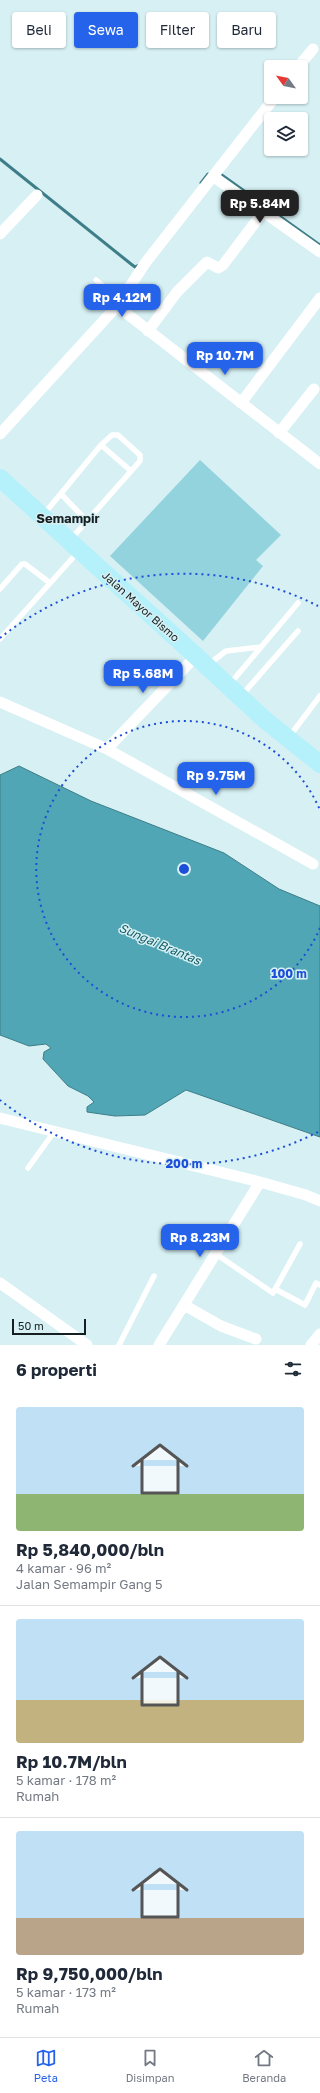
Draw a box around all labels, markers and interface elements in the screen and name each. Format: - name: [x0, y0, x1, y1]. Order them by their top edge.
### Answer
- chip: Beli: [12, 12, 66, 48]
- chip: Sewa: [74, 12, 138, 48]
- chip: Filter: [146, 12, 209, 48]
- chip: Baru: [217, 12, 276, 48]
- north arrow: [264, 60, 308, 104]
- map controls: [264, 60, 308, 156]
- button: layers: [264, 112, 308, 156]
- pin: Rp 5.84M: [219, 190, 301, 224]
- text: Rp 5.84M: [230, 195, 290, 211]
- pin: Rp 4.12M: [81, 284, 163, 318]
- text: Rp 4.12M: [93, 289, 151, 305]
- pin: Rp 10.7M: [184, 342, 266, 376]
- text: Rp 10.7M: [196, 347, 254, 363]
- district label: Semampir: [36, 510, 100, 526]
- street label: Jalan Mayor Bismo: [100, 568, 182, 644]
- pin: Rp 5.68M: [102, 660, 184, 694]
- text: Rp 5.68M: [113, 665, 173, 681]
- pin: Rp 9.75M: [175, 762, 257, 796]
- text: Rp 9.75M: [186, 767, 246, 783]
- centre of rings: [177, 862, 191, 876]
- water label: Sungai Brantas: [117, 920, 204, 968]
- text: 100 m: [271, 966, 307, 981]
- text: 200 m: [166, 1156, 202, 1171]
- pin: Rp 8.23M: [159, 1224, 241, 1258]
- text: Rp 8.23M: [170, 1229, 230, 1245]
- scale bar: [12, 1317, 86, 1336]
- text: 50 m: [18, 1319, 44, 1332]
- icon: filters: [282, 1358, 304, 1380]
- text: 6 properti: [16, 1359, 97, 1380]
- icon: home: [124, 1433, 196, 1505]
- text: Rp 5,840,000/bln: [16, 1539, 164, 1560]
- text: 4 kamar · 96 m²: [16, 1560, 111, 1576]
- text: Jalan Semampir Gang 5: [16, 1576, 163, 1592]
- icon: home: [124, 1645, 196, 1717]
- text: Rp 10.7M/bln: [16, 1751, 127, 1772]
- text: 5 kamar · 178 m²: [16, 1772, 116, 1788]
- text: Rumah: [16, 1788, 59, 1804]
- icon: home: [124, 1857, 196, 1929]
- text: Rp 9,750,000/bln: [16, 1963, 163, 1984]
- text: 5 kamar · 173 m²: [16, 1984, 116, 2000]
- text: Rumah: [16, 2000, 59, 2016]
- tab: Peta: [34, 2047, 58, 2084]
- tab: Disimpan: [126, 2047, 175, 2084]
- tab: Beranda: [242, 2047, 286, 2084]

